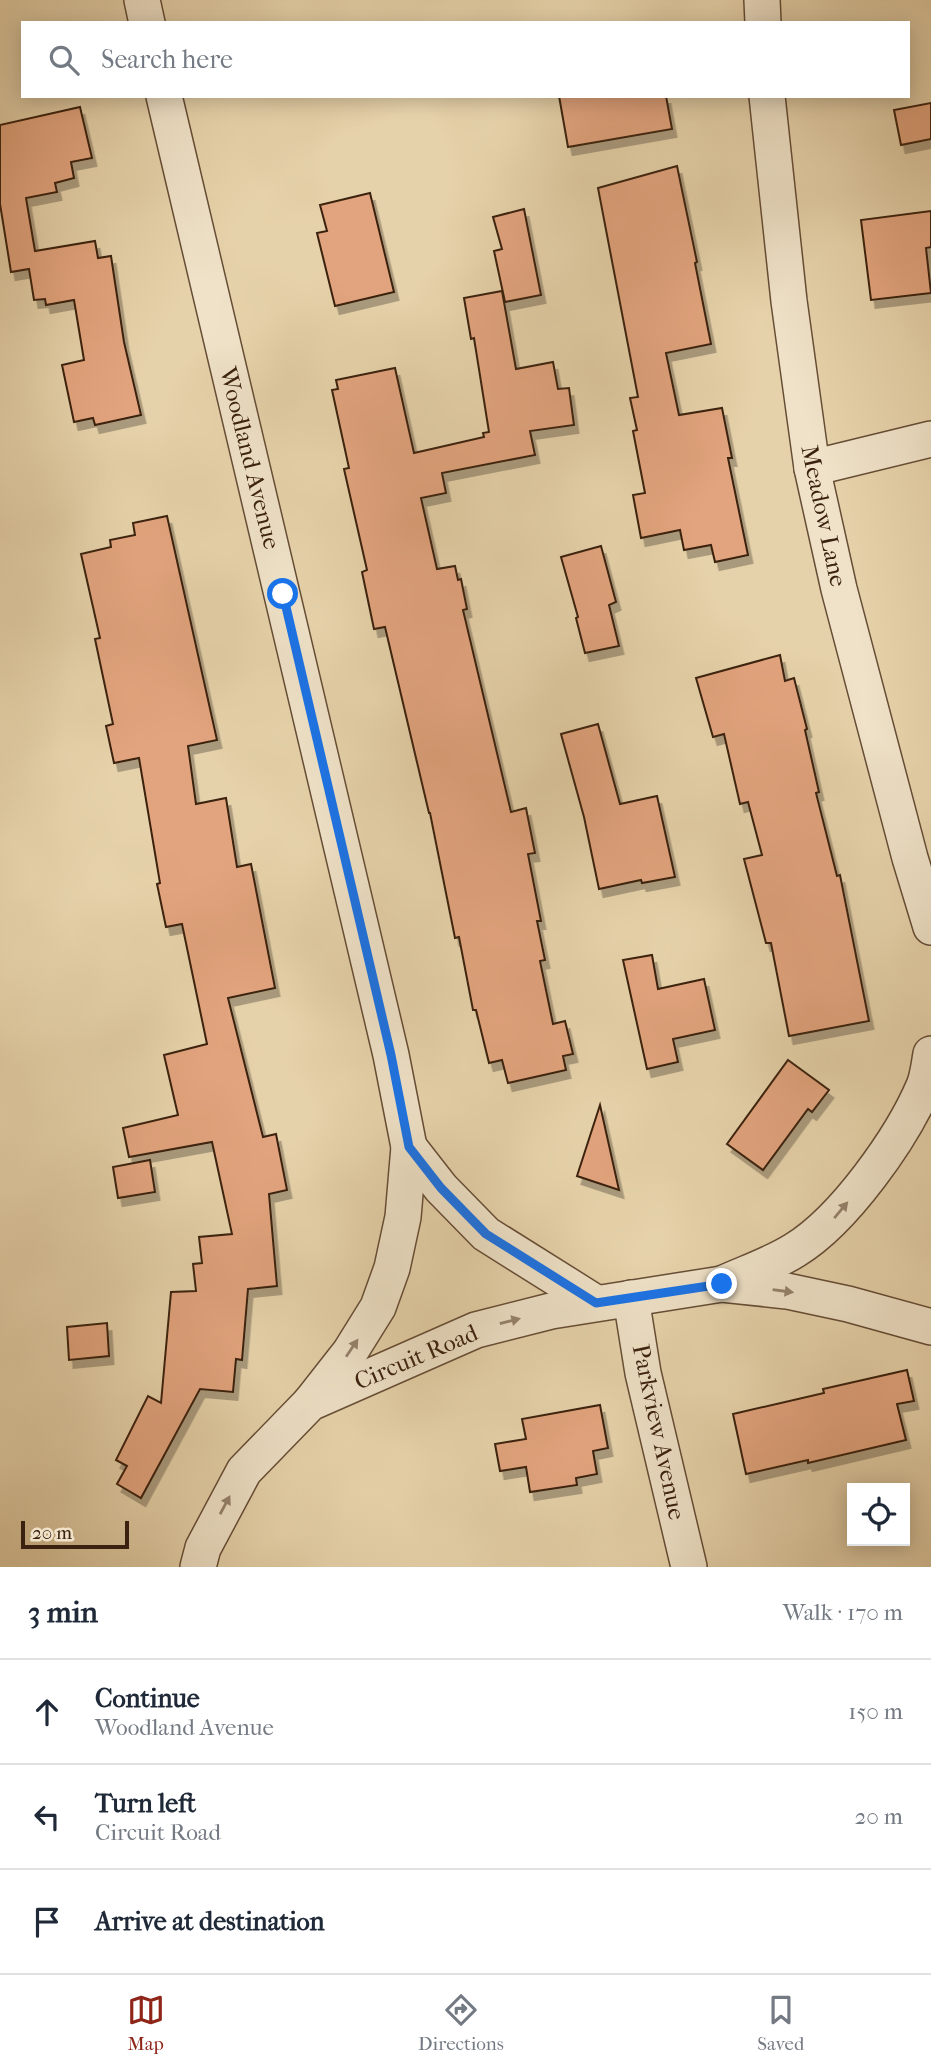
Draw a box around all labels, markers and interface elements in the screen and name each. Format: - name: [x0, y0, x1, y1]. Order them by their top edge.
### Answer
- search box: [21, 21, 910, 98]
- icon: search: [45, 41, 83, 79]
- text: Search here: [101, 44, 233, 75]
- street label: Woodland Avenue: [214, 363, 286, 552]
- street label: Meadow Lane: [795, 443, 853, 589]
- route start: [267, 578, 298, 609]
- one-way arrow: [833, 1201, 848, 1219]
- route end: [706, 1268, 737, 1299]
- one-way arrow: [772, 1285, 794, 1296]
- one-way arrow: [499, 1315, 521, 1326]
- street label: Circuit Road: [350, 1318, 483, 1396]
- one-way arrow: [345, 1339, 358, 1358]
- street label: Parkview Avenue: [627, 1342, 691, 1522]
- map controls: [847, 1483, 910, 1546]
- button: locate: [847, 1483, 910, 1546]
- one-way arrow: [219, 1495, 231, 1514]
- scale bar: [21, 1518, 130, 1550]
- text: 20 m: [32, 1522, 72, 1544]
- text: 3 min: [28, 1595, 98, 1630]
- text: Walk · 170 m: [783, 1599, 903, 1626]
- text: Continue: [95, 1683, 200, 1714]
- icon: ahead: [28, 1693, 66, 1731]
- text: 150 m: [848, 1698, 903, 1725]
- text: Woodland Avenue: [95, 1714, 274, 1741]
- text: Turn left: [95, 1788, 196, 1819]
- icon: left: [28, 1798, 66, 1836]
- text: 20 m: [854, 1803, 903, 1830]
- text: Circuit Road: [95, 1819, 221, 1846]
- icon: arrive: [28, 1903, 66, 1941]
- text: Arrive at destination: [95, 1906, 325, 1937]
- tab: Map: [127, 1991, 165, 2055]
- tab: Directions: [418, 1991, 504, 2055]
- tab: Saved: [757, 1991, 804, 2055]

